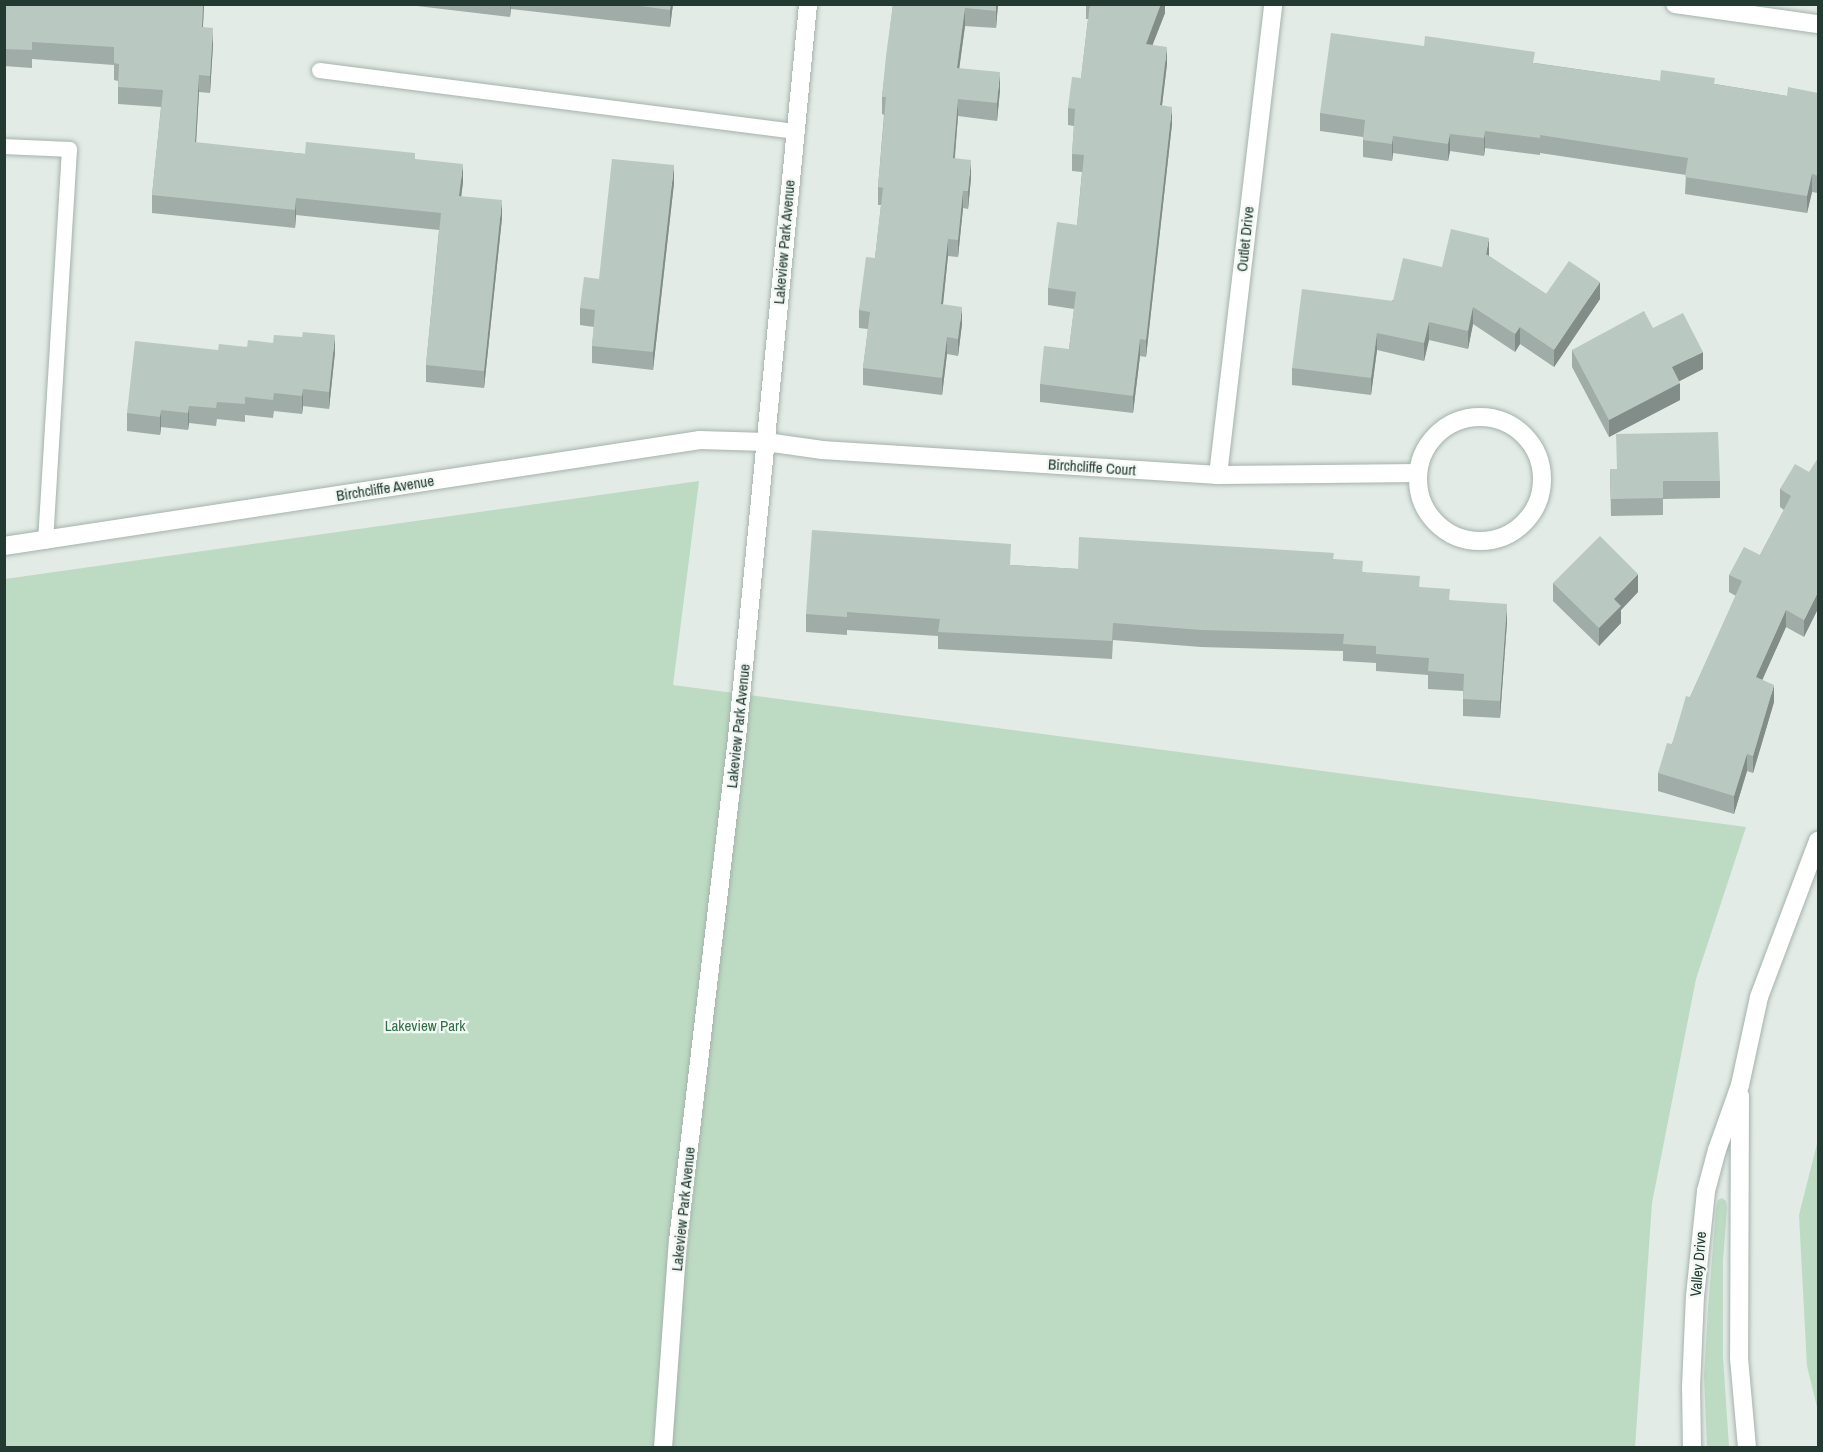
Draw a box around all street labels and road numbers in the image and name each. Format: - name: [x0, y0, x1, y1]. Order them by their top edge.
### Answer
- street label: Lakeview Park Avenue: [770, 179, 798, 305]
- street label: Outlet Drive: [1233, 205, 1257, 273]
- street label: Birchcliffe Court: [1047, 455, 1137, 479]
- street label: Birchcliffe Avenue: [335, 471, 435, 505]
- street label: Lakeview Park Avenue: [722, 663, 754, 789]
- street label: Lakeview Park Avenue: [667, 1146, 699, 1272]
- street label: Valley Drive: [1686, 1231, 1710, 1297]

